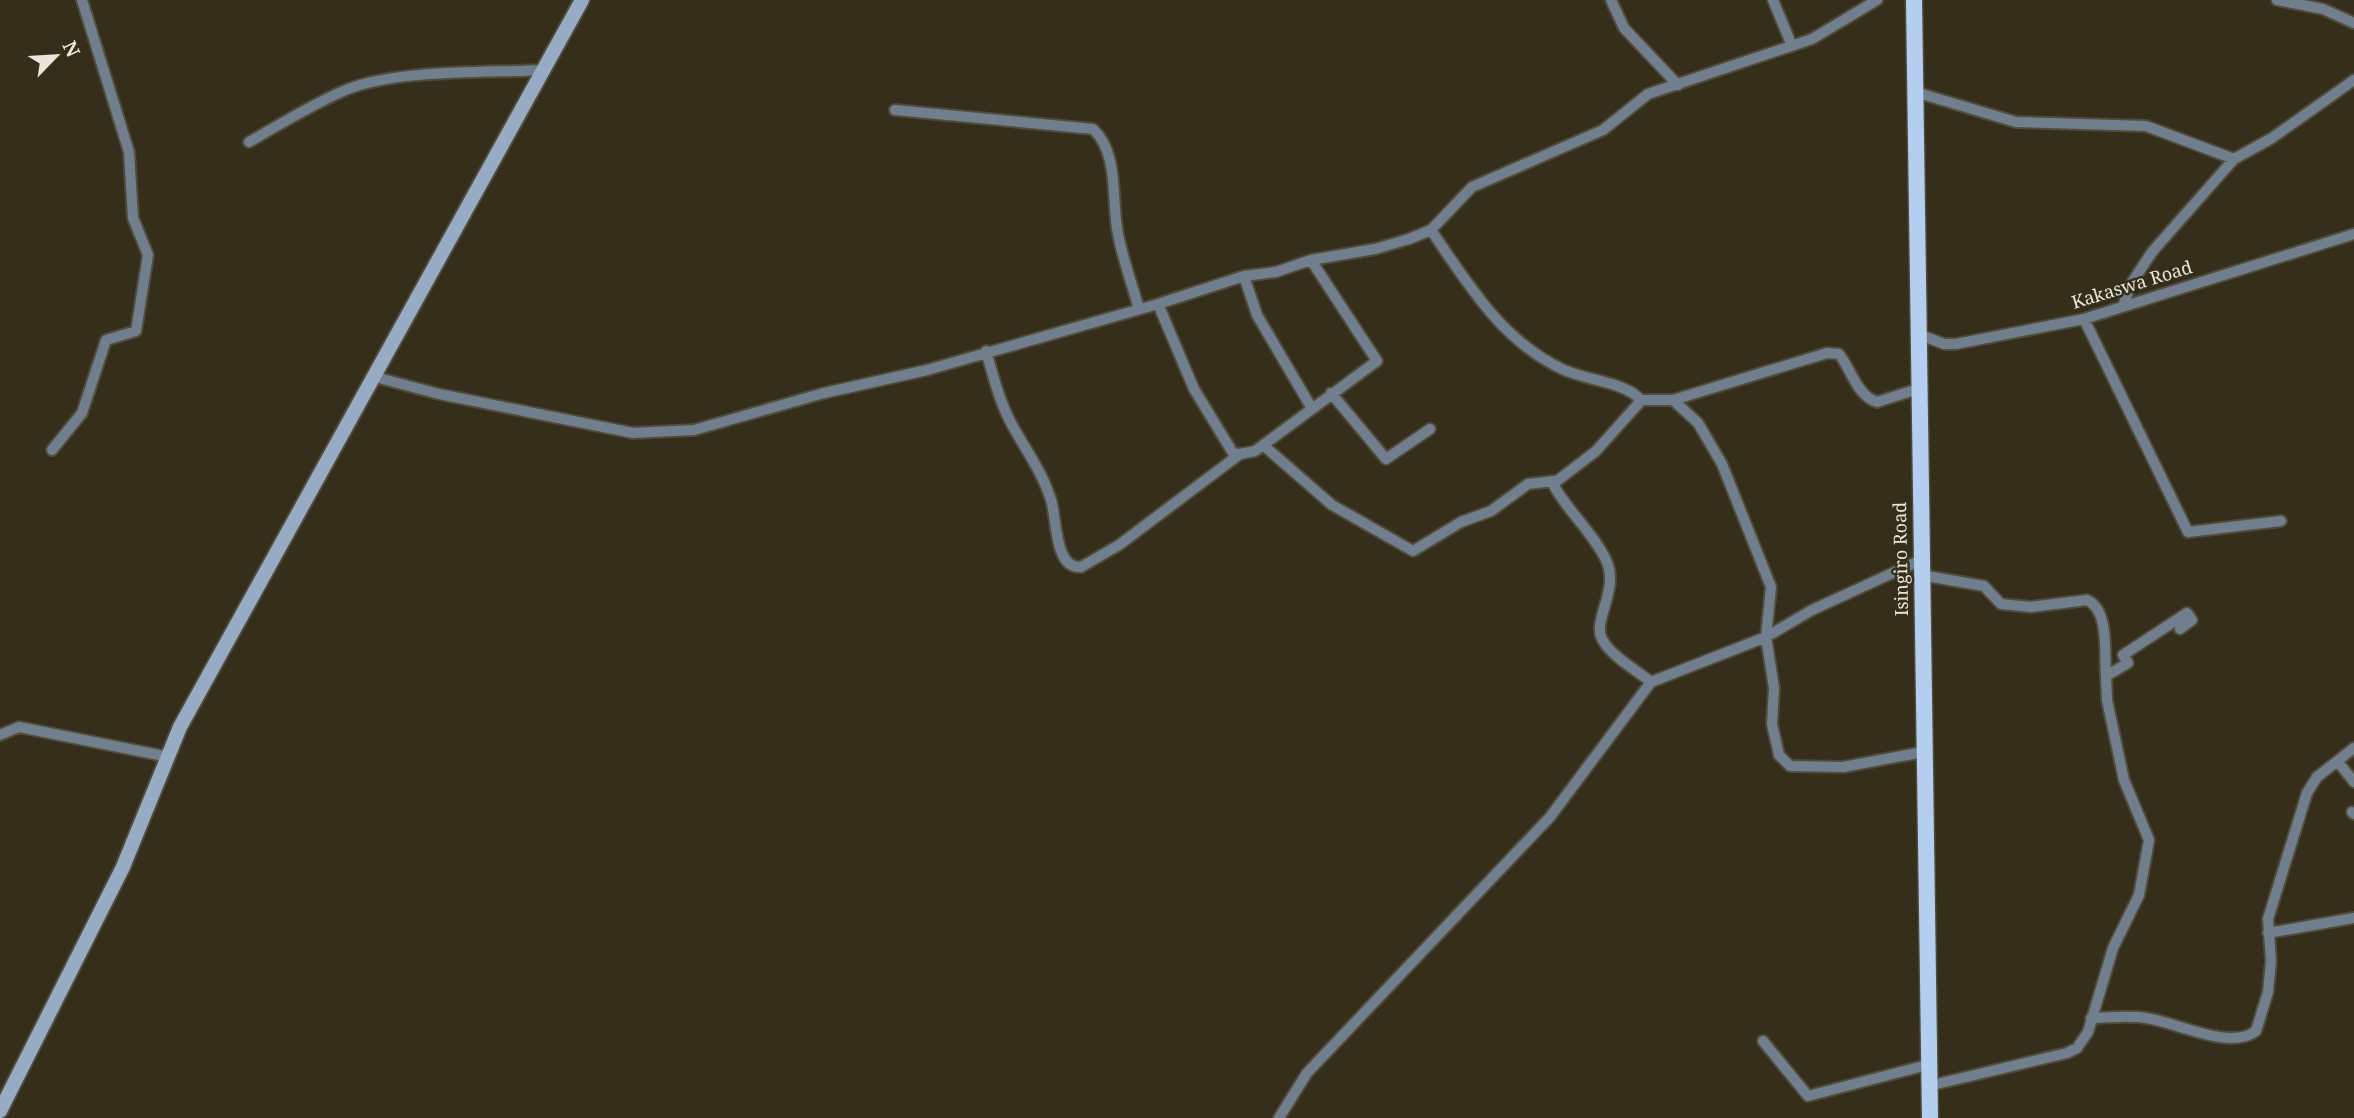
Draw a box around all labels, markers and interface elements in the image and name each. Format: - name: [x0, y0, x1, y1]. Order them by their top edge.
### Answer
- north arrow: [21, 21, 91, 91]
- text: N: [56, 37, 86, 61]
- street label: Kakaswa Road: [2068, 254, 2195, 314]
- street label: Isingiro Road: [1887, 502, 1913, 616]

